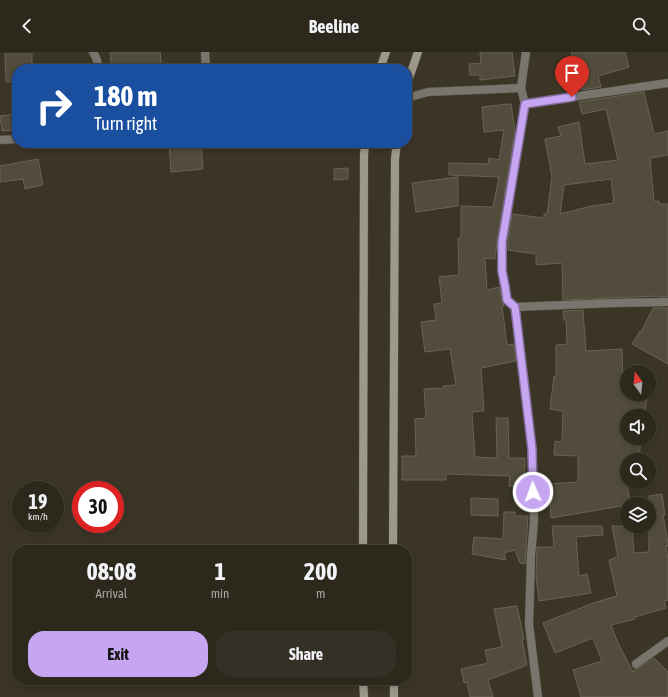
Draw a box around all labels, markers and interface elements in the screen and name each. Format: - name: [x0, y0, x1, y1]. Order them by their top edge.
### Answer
- icon: back: [16, 15, 38, 37]
- icon: search: [630, 15, 652, 37]
- text: Beeline: [309, 16, 359, 37]
- pin: [555, 56, 589, 97]
- icon: arrive: [561, 62, 583, 84]
- icon: right: [28, 80, 80, 132]
- text: 180 m: [94, 80, 157, 112]
- text: Turn right: [94, 113, 157, 134]
- north arrow: [620, 365, 656, 401]
- map controls: [620, 365, 656, 533]
- button: sound: [620, 409, 656, 445]
- button: search: [620, 453, 656, 489]
- position arrow: [512, 471, 554, 513]
- speed limit sign: 30: [72, 481, 124, 533]
- text: 19: [29, 490, 47, 513]
- button: layers: [620, 497, 656, 533]
- text: km/h: [28, 511, 48, 522]
- text: 08:08: [86, 558, 136, 585]
- text: 1: [214, 558, 226, 585]
- text: 200: [304, 558, 338, 585]
- text: Arrival: [95, 586, 127, 601]
- text: min: [211, 586, 229, 601]
- text: m: [316, 586, 325, 601]
- button: Exit: [28, 631, 208, 677]
- button: Share: [216, 631, 396, 677]

